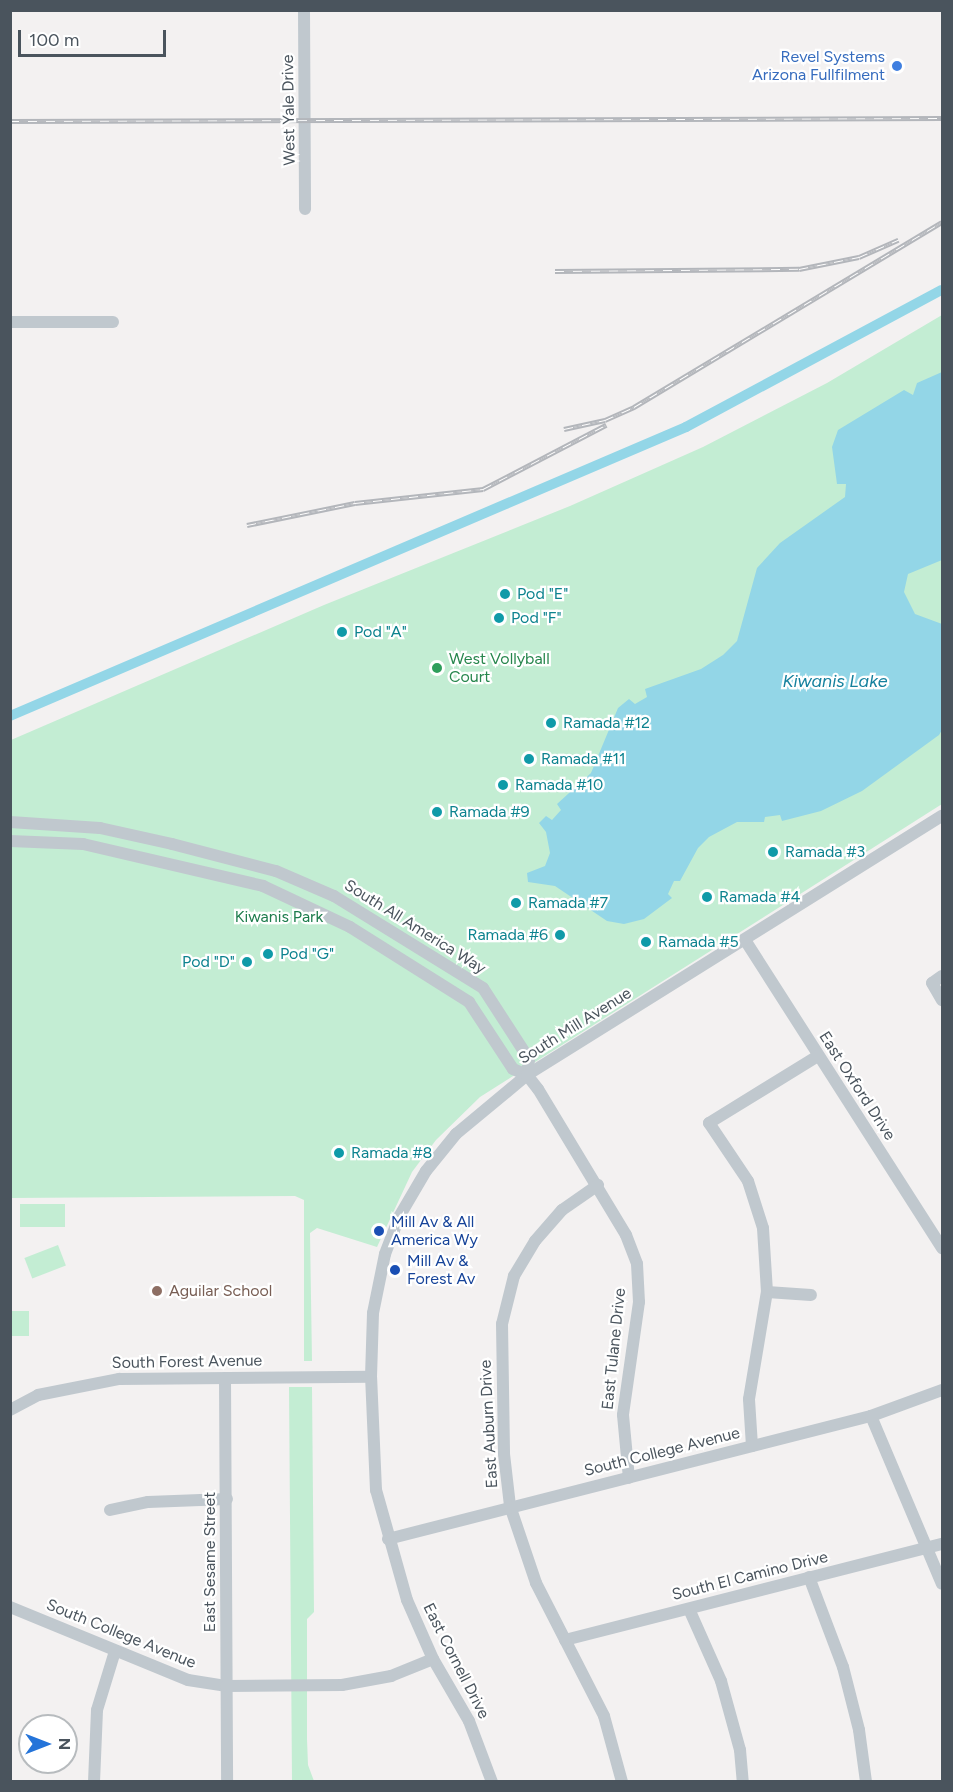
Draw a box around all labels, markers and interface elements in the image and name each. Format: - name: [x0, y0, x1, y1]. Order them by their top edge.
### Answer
- scale bar: [21, 18, 170, 56]
- text: 100 m: [29, 29, 79, 51]
- place label: Revel Systems Arizona Fullfilment: [752, 47, 885, 85]
- street label: West Yale Drive: [278, 54, 300, 166]
- marker: Revel Systems Arizona Fullfilment: [890, 59, 904, 73]
- place label: Pod "E": [517, 584, 568, 604]
- marker: Pod "E": [498, 587, 512, 601]
- place label: Pod "F": [511, 608, 562, 628]
- marker: Pod "F": [492, 611, 506, 625]
- place label: Pod "A": [354, 622, 407, 642]
- marker: Pod "A": [335, 625, 349, 639]
- place label: West Vollyball Court: [449, 649, 550, 687]
- marker: West Vollyball Court: [430, 661, 444, 675]
- water label: Kiwanis Lake: [782, 670, 888, 692]
- place label: Ramada #12: [563, 713, 650, 733]
- marker: Ramada #12: [544, 716, 558, 730]
- place label: Ramada #11: [541, 749, 626, 769]
- marker: Ramada #11: [522, 752, 536, 766]
- place label: Ramada #10: [515, 775, 603, 795]
- marker: Ramada #10: [496, 778, 510, 792]
- place label: Ramada #9: [449, 802, 530, 822]
- marker: Ramada #9: [430, 805, 444, 819]
- place label: Ramada #3: [785, 842, 865, 862]
- marker: Ramada #3: [766, 845, 780, 859]
- street label: South All America Way: [341, 876, 489, 978]
- place label: Ramada #4: [719, 887, 800, 907]
- marker: Ramada #4: [700, 890, 714, 904]
- place label: Ramada #7: [528, 893, 608, 913]
- marker: Ramada #7: [509, 896, 523, 910]
- park label: Kiwanis Park: [235, 907, 323, 927]
- place label: Ramada #6: [467, 925, 548, 945]
- marker: Ramada #6: [553, 928, 567, 942]
- place label: Ramada #5: [658, 932, 739, 952]
- marker: Ramada #5: [639, 935, 653, 949]
- place label: Pod "G": [280, 944, 334, 964]
- marker: Pod "G": [261, 947, 275, 961]
- place label: Pod "D": [182, 952, 235, 972]
- marker: Pod "D": [240, 955, 254, 969]
- street label: South Mill Avenue: [515, 984, 635, 1068]
- street label: East Oxford Drive: [815, 1028, 899, 1144]
- place label: Ramada #8: [351, 1143, 432, 1163]
- marker: Ramada #8: [332, 1146, 346, 1160]
- place label: Mill Av & All America Wy: [391, 1212, 478, 1250]
- marker: Mill Av & All America Wy: [372, 1224, 386, 1238]
- place label: Mill Av & Forest Av: [407, 1251, 475, 1289]
- marker: Mill Av & Forest Av: [388, 1263, 402, 1277]
- place label: Aguilar School: [169, 1281, 272, 1301]
- marker: Aguilar School: [150, 1284, 164, 1298]
- street label: East Tulane Drive: [598, 1287, 630, 1411]
- street label: South Forest Avenue: [112, 1351, 262, 1373]
- street label: East Auburn Drive: [476, 1359, 502, 1489]
- street label: South College Avenue: [582, 1423, 742, 1481]
- street label: East Sesame Street: [200, 1492, 220, 1632]
- street label: South El Camino Drive: [670, 1547, 830, 1605]
- street label: South College Avenue: [43, 1595, 199, 1673]
- street label: East Cornell Drive: [419, 1600, 493, 1722]
- north arrow: [18, 1714, 78, 1774]
- text: N: [55, 1738, 74, 1750]

